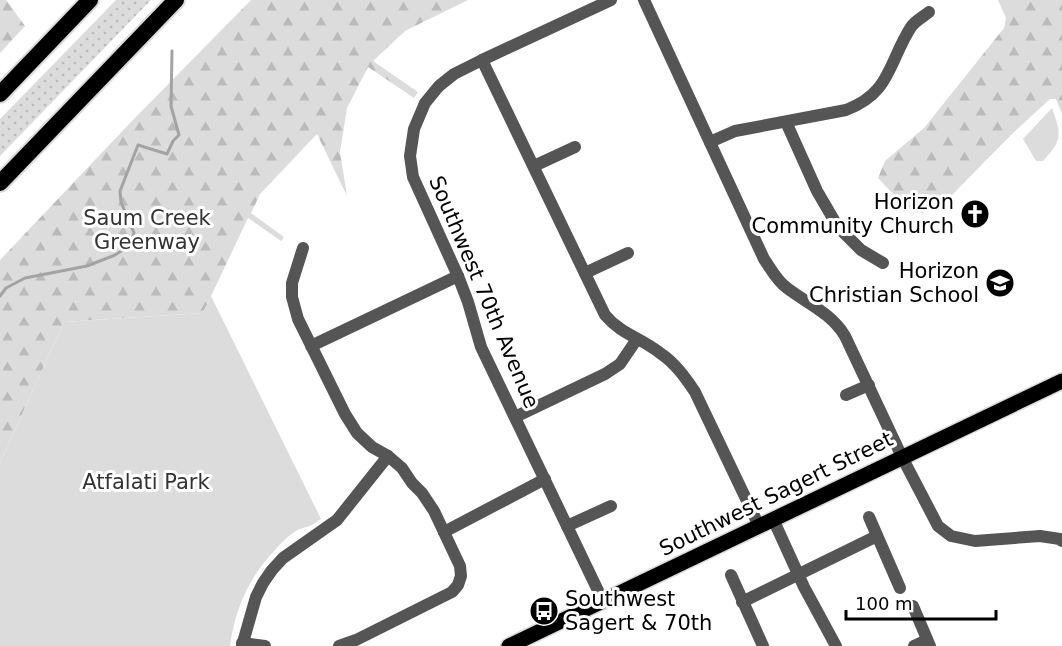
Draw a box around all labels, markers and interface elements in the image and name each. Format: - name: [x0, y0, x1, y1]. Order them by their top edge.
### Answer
- street label: Southwest 70th Avenue: [424, 172, 544, 412]
- place label: Horizon Community Church: [751, 190, 954, 238]
- church icon: Horizon Community Church: [959, 198, 991, 230]
- park label: Saum Creek Greenway: [83, 206, 212, 254]
- place label: Horizon Christian School: [809, 259, 979, 307]
- school or university icon: Horizon Christian School: [984, 267, 1016, 299]
- street label: Southwest Sagert Street: [655, 427, 897, 561]
- park label: Atfalati Park: [82, 470, 210, 494]
- scale bar: [846, 583, 996, 621]
- place label: Southwest Sagert & 70th: [565, 587, 712, 635]
- text: 100 m: [855, 593, 913, 614]
- bus stop icon: Southwest Sagert & 70th: [528, 595, 560, 627]

